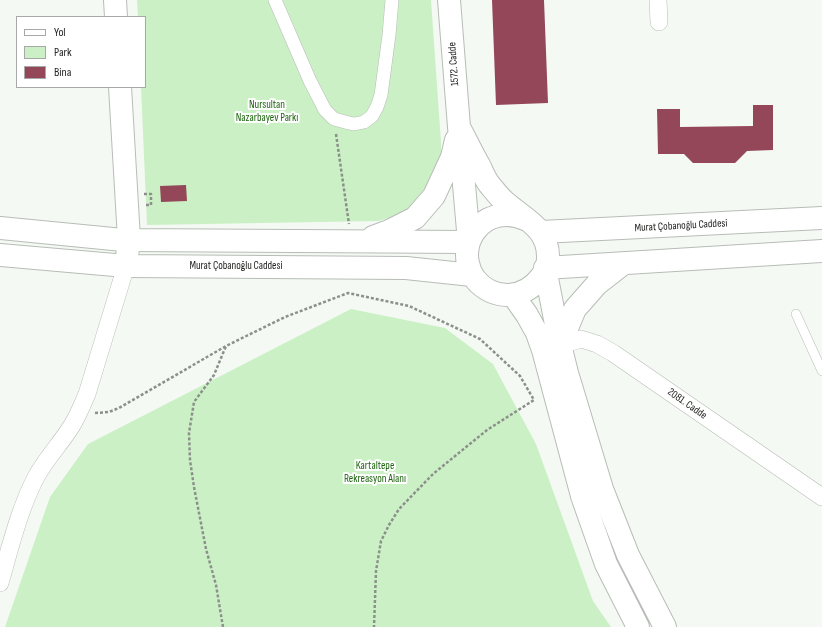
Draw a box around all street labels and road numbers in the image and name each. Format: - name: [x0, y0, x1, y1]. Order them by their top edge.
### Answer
- street label: 1572. Cadde: [446, 42, 462, 86]
- street label: Murat Çobanoğlu Caddesi: [634, 217, 728, 235]
- street label: Murat Çobanoğlu Caddesi: [189, 259, 283, 273]
- street label: 2081. Cadde: [665, 386, 709, 422]

